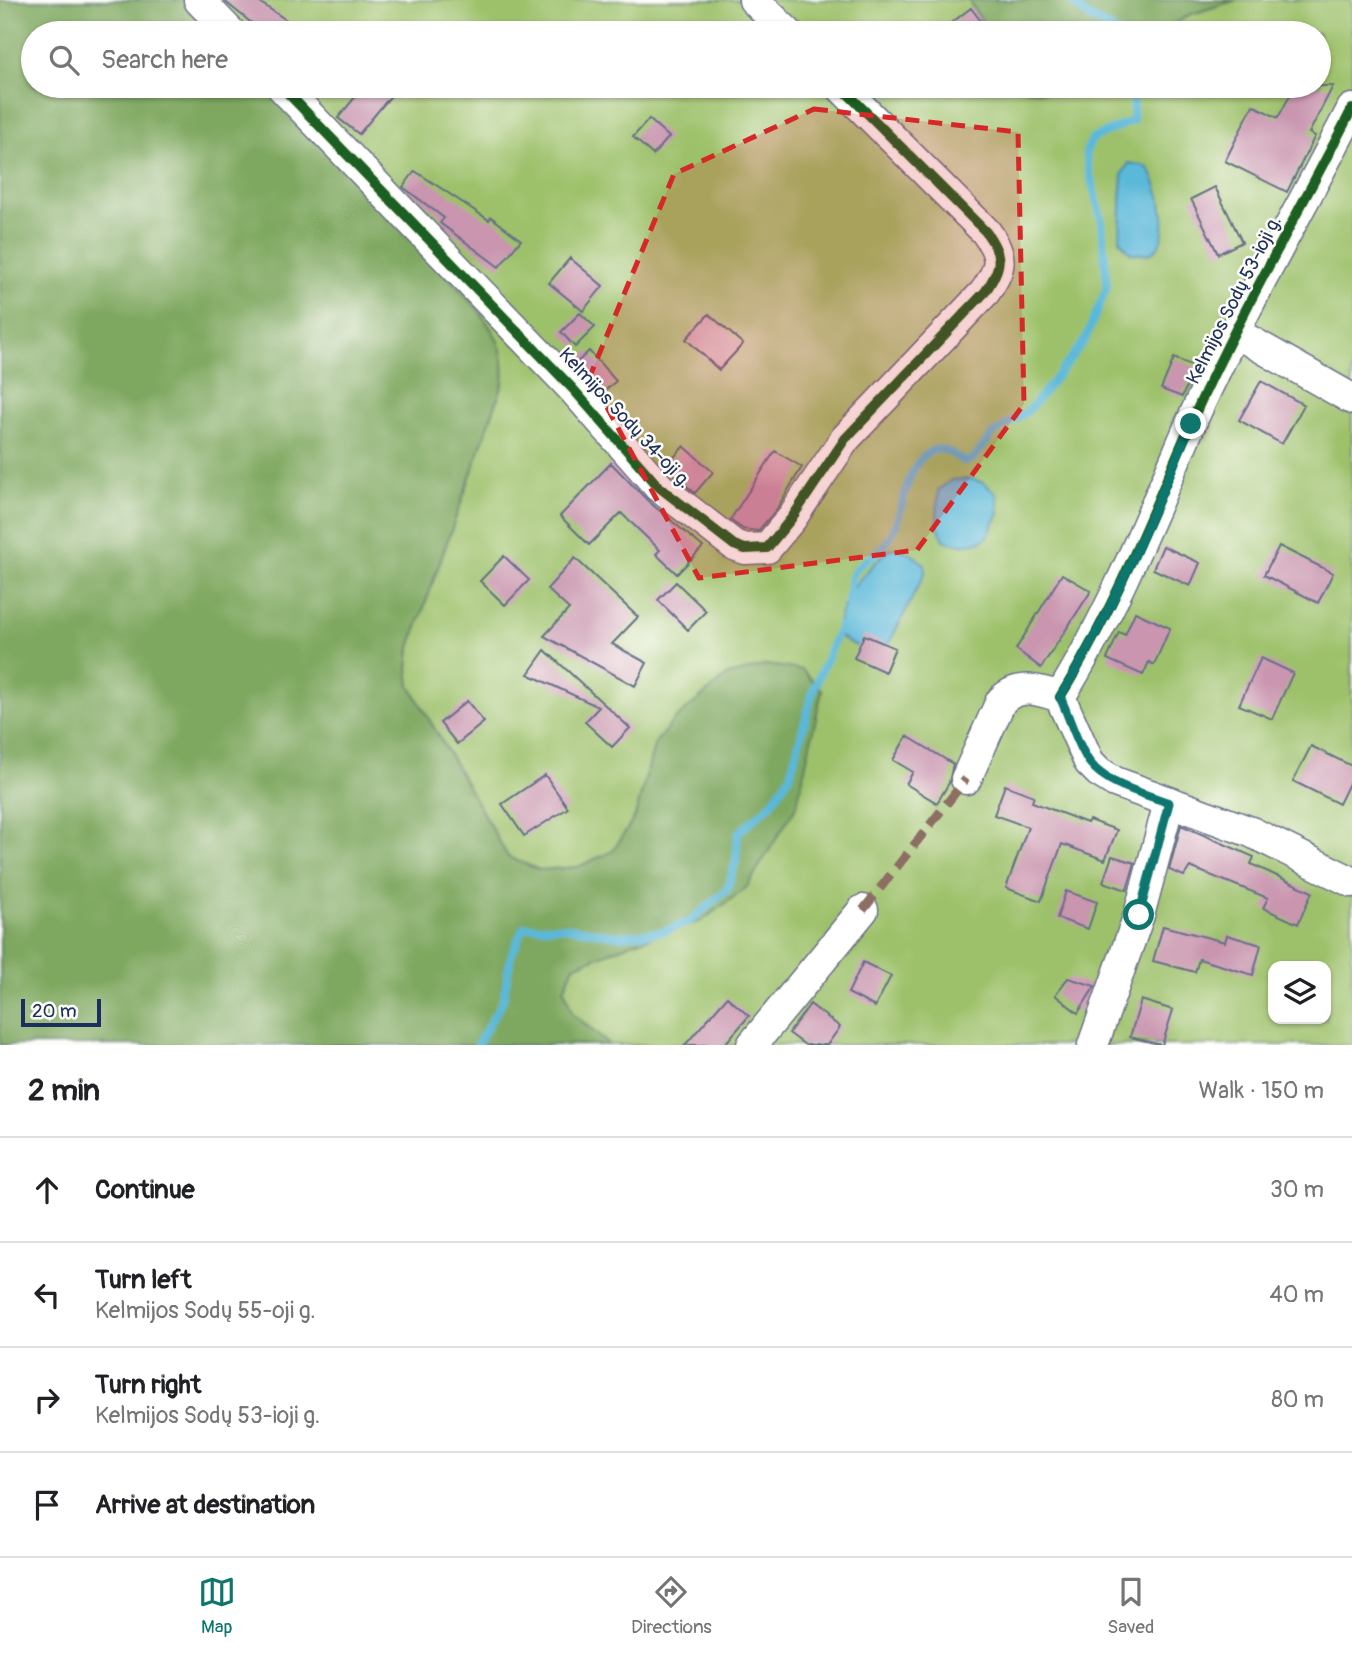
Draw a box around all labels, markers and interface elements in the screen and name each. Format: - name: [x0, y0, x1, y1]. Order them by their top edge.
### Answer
- search box: [21, 21, 1331, 98]
- icon: search: [45, 41, 83, 79]
- text: Search here: [101, 44, 228, 76]
- street label: Kelmijos Sodų 53-ioji g.: [1181, 212, 1287, 388]
- street label: Kelmijos Sodų 34-oji g.: [554, 343, 696, 493]
- route end: [1175, 408, 1206, 439]
- route start: [1123, 899, 1154, 930]
- map controls: [1268, 961, 1331, 1024]
- button: layers: [1268, 961, 1331, 1024]
- scale bar: [21, 996, 102, 1028]
- text: 20 m: [32, 999, 77, 1023]
- text: 2 min: [28, 1072, 100, 1109]
- text: Walk · 150 m: [1199, 1076, 1324, 1105]
- icon: ahead: [28, 1171, 66, 1209]
- text: Continue: [95, 1174, 195, 1206]
- text: 30 m: [1270, 1175, 1324, 1204]
- text: Turn left: [95, 1264, 191, 1296]
- icon: left: [28, 1276, 66, 1314]
- text: 40 m: [1270, 1280, 1324, 1309]
- text: Kelmijos Sodų 55-oji g.: [95, 1296, 316, 1325]
- text: Turn right: [95, 1369, 201, 1401]
- icon: right: [28, 1381, 66, 1419]
- text: 80 m: [1271, 1385, 1324, 1414]
- text: Kelmijos Sodų 53-ioji g.: [95, 1401, 320, 1430]
- icon: arrive: [28, 1486, 66, 1524]
- text: Arrive at destination: [95, 1489, 315, 1521]
- tab: Map: [198, 1573, 236, 1639]
- tab: Directions: [631, 1573, 712, 1639]
- tab: Saved: [1107, 1573, 1154, 1639]

